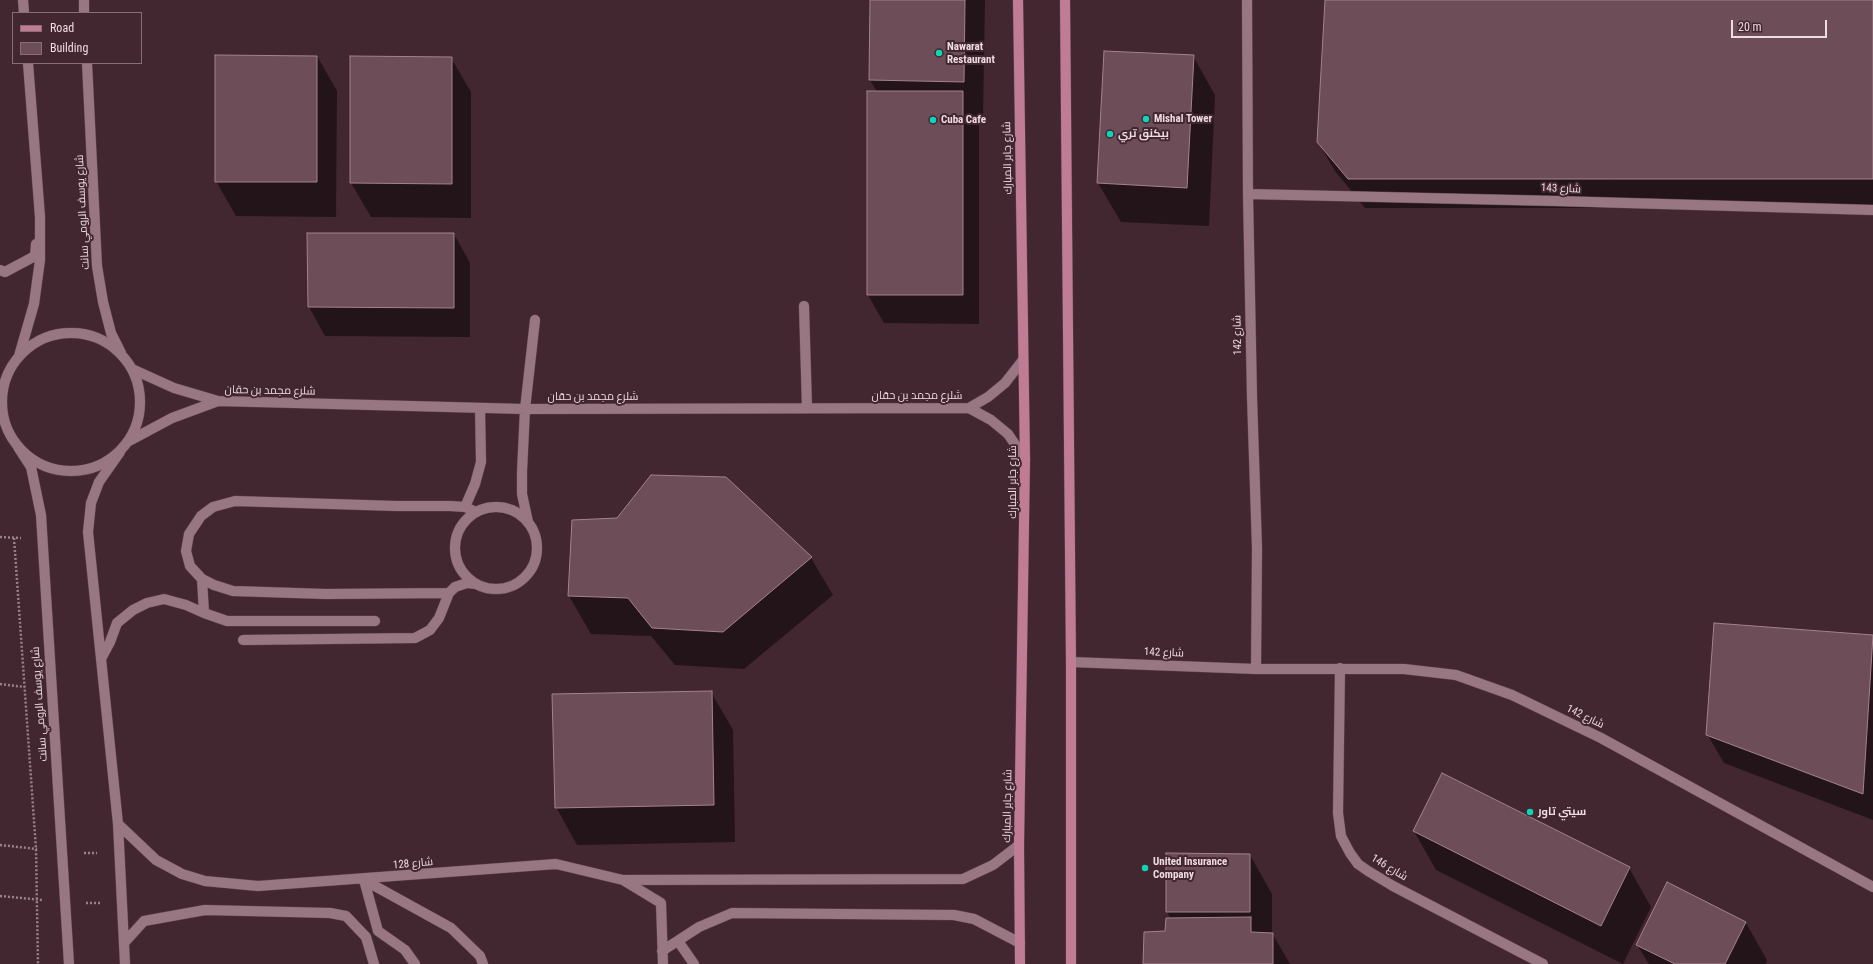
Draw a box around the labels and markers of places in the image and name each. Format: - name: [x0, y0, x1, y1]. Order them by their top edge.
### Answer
- place label: Nawarat Restaurant: [947, 40, 995, 66]
- marker: Nawarat Restaurant: [934, 48, 944, 58]
- place label: Mishal Tower: [1154, 112, 1212, 126]
- place label: Cuba Cafe: [941, 113, 986, 127]
- marker: Mishal Tower: [1141, 114, 1151, 124]
- marker: Cuba Cafe: [928, 115, 938, 125]
- place label: بيكنق تري: [1118, 127, 1169, 141]
- marker: بيكنق تري: [1105, 129, 1115, 139]
- place label: سيتي تاور: [1538, 805, 1586, 819]
- marker: سيتي تاور: [1525, 807, 1535, 817]
- place label: United Insurance Company: [1153, 855, 1227, 881]
- marker: United Insurance Company: [1140, 863, 1150, 873]

